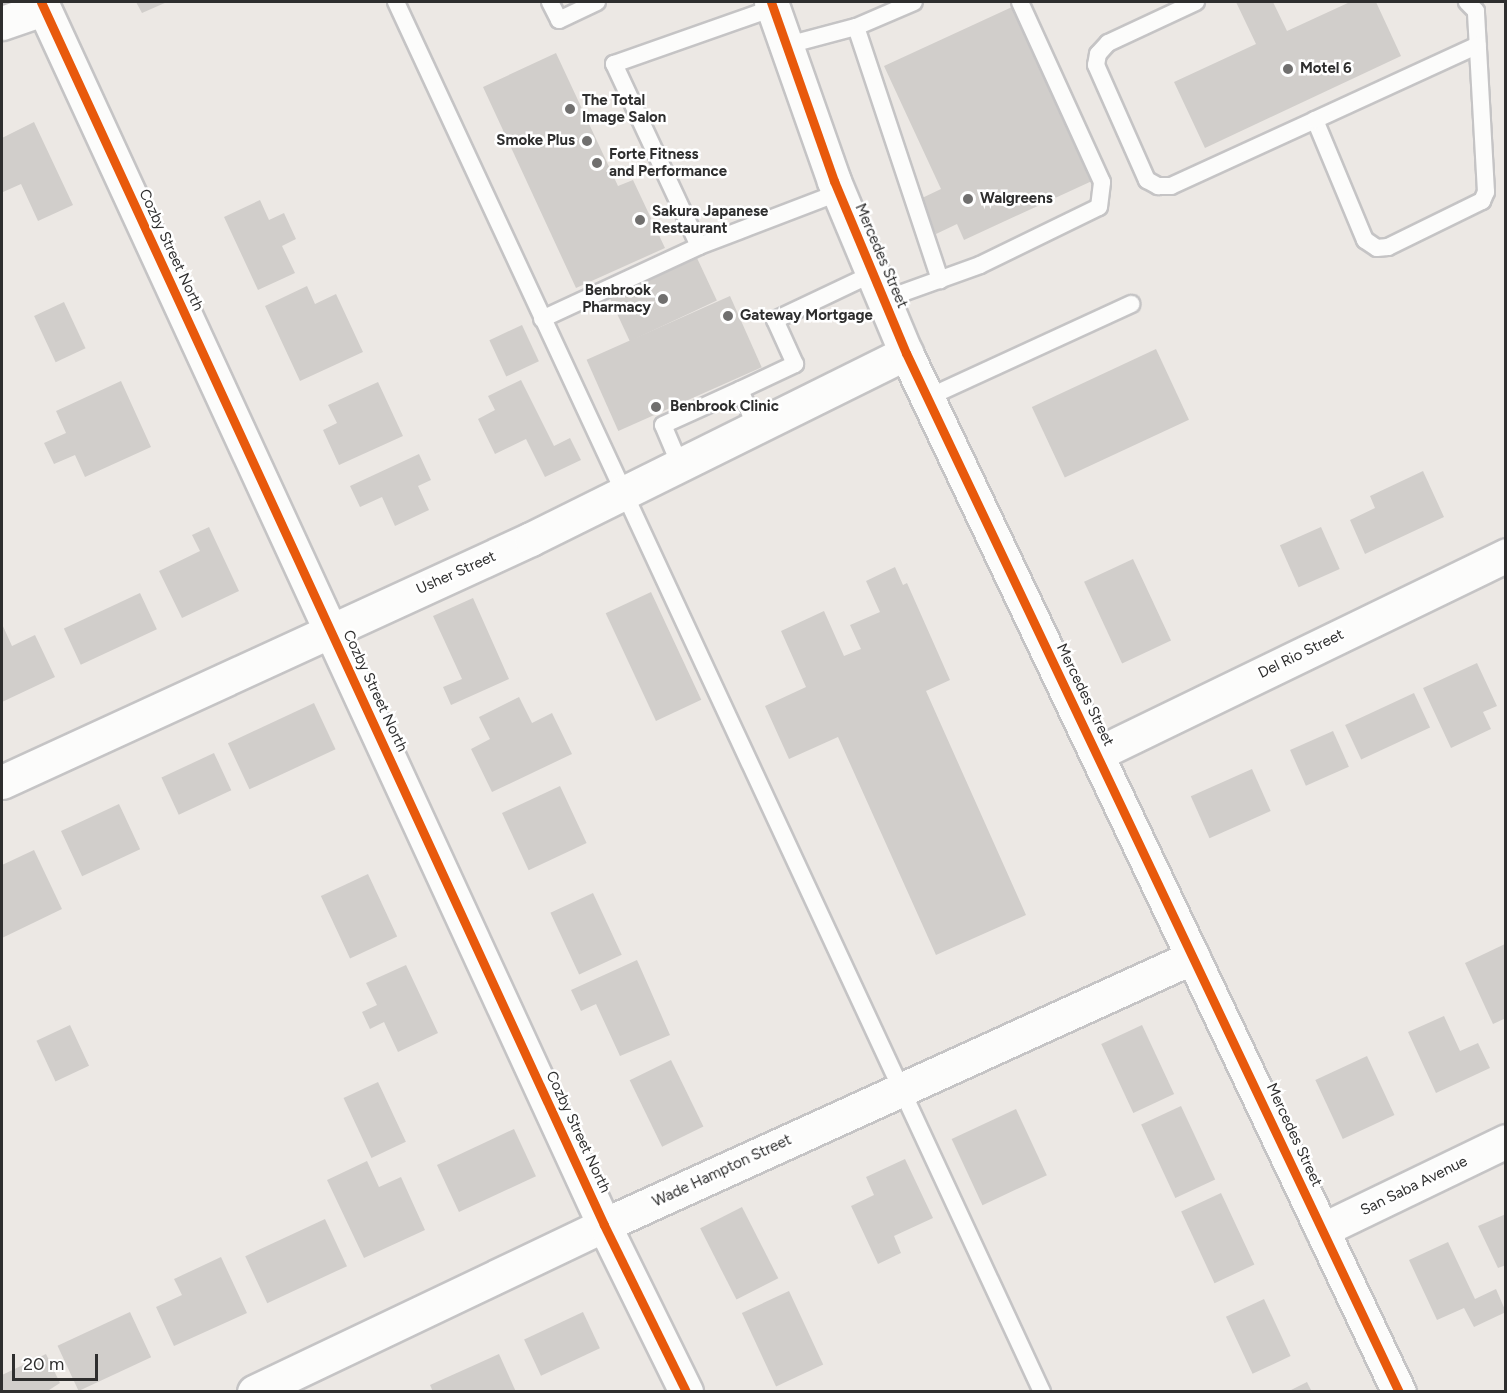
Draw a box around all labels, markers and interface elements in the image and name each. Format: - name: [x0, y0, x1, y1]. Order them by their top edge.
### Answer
- place label: Motel 6: [1300, 60, 1352, 78]
- marker: Motel 6: [1281, 62, 1295, 76]
- place label: The Total Image Salon: [582, 91, 666, 126]
- marker: The Total Image Salon: [563, 102, 577, 116]
- place label: Smoke Plus: [496, 132, 575, 150]
- marker: Smoke Plus: [580, 134, 594, 148]
- place label: Forte Fitness and Performance: [609, 145, 727, 180]
- marker: Forte Fitness and Performance: [590, 156, 604, 170]
- street label: Cozby Street North: [135, 186, 207, 314]
- place label: Walgreens: [980, 190, 1053, 208]
- marker: Walgreens: [961, 192, 975, 206]
- street label: Mercedes Street: [851, 201, 911, 311]
- place label: Sakura Japanese Restaurant: [652, 202, 768, 237]
- marker: Sakura Japanese Restaurant: [633, 213, 647, 227]
- place label: Benbrook Pharmacy: [582, 281, 651, 316]
- marker: Benbrook Pharmacy: [656, 292, 670, 306]
- place label: Gateway Mortgage: [740, 307, 873, 325]
- marker: Gateway Mortgage: [721, 309, 735, 323]
- marker: Benbrook Clinic: [647, 398, 665, 416]
- place label: Benbrook Clinic: [670, 398, 779, 416]
- street label: Usher Street: [414, 548, 498, 598]
- street label: Del Rio Street: [1255, 626, 1347, 682]
- street label: Cozby Street North: [339, 627, 411, 755]
- street label: Mercedes Street: [1052, 641, 1118, 749]
- street label: Cozby Street North: [542, 1068, 614, 1196]
- street label: Mercedes Street: [1262, 1080, 1326, 1190]
- street label: Wade Hampton Street: [650, 1131, 794, 1211]
- street label: San Saba Avenue: [1358, 1152, 1470, 1220]
- scale bar: [15, 1342, 100, 1380]
- text: 20 m: [23, 1353, 64, 1375]

